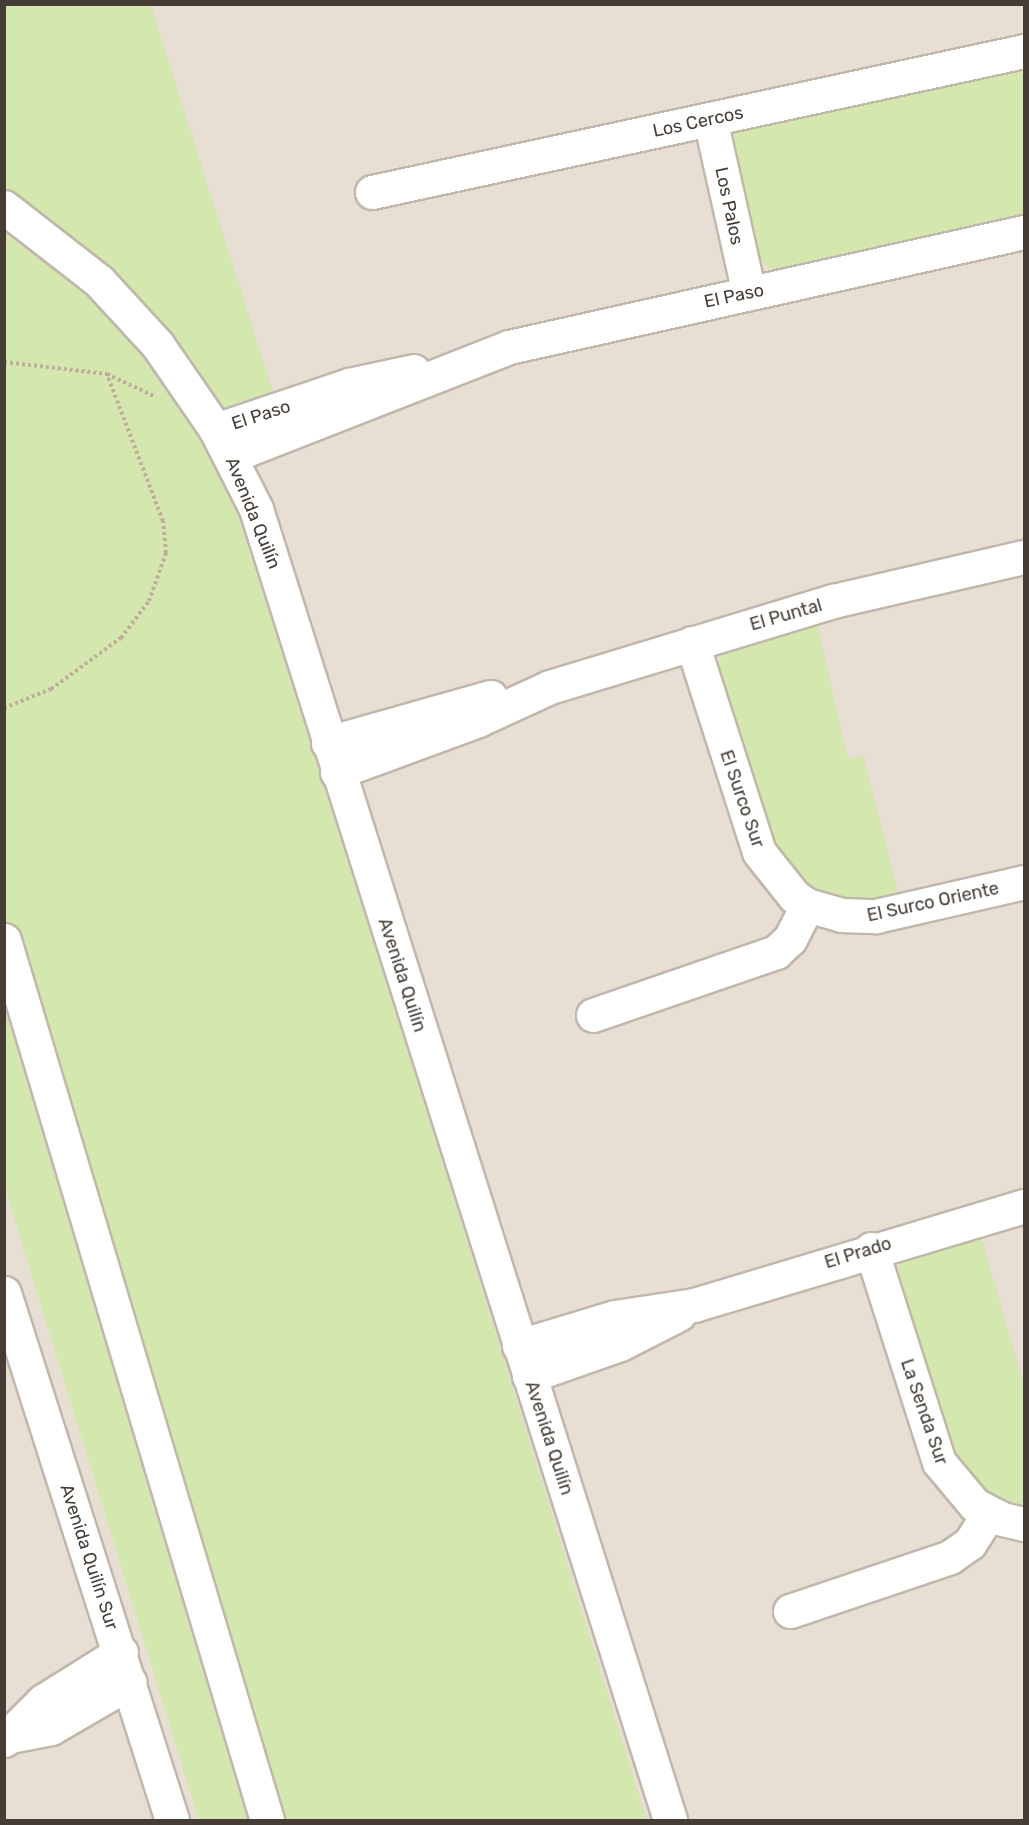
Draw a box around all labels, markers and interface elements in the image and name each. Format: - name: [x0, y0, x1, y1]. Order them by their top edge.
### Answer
- street label: Los Cercos: [651, 102, 745, 142]
- street label: Los Palos: [710, 165, 748, 247]
- street label: El Paso: [702, 279, 766, 313]
- street label: El Paso: [229, 395, 293, 435]
- street label: Avenida Quilín: [221, 454, 285, 572]
- street label: El Puntal: [747, 594, 825, 636]
- street label: El Surco Sur: [715, 747, 769, 851]
- street label: El Surco Oriente: [865, 877, 1001, 927]
- street label: Avenida Quilín: [373, 915, 431, 1035]
- street label: El Prado: [822, 1233, 894, 1273]
- street label: La Senda Sur: [896, 1356, 952, 1468]
- street label: Avenida Quilín: [520, 1378, 578, 1498]
- street label: Avenida Quilín Sur: [55, 1481, 123, 1633]

